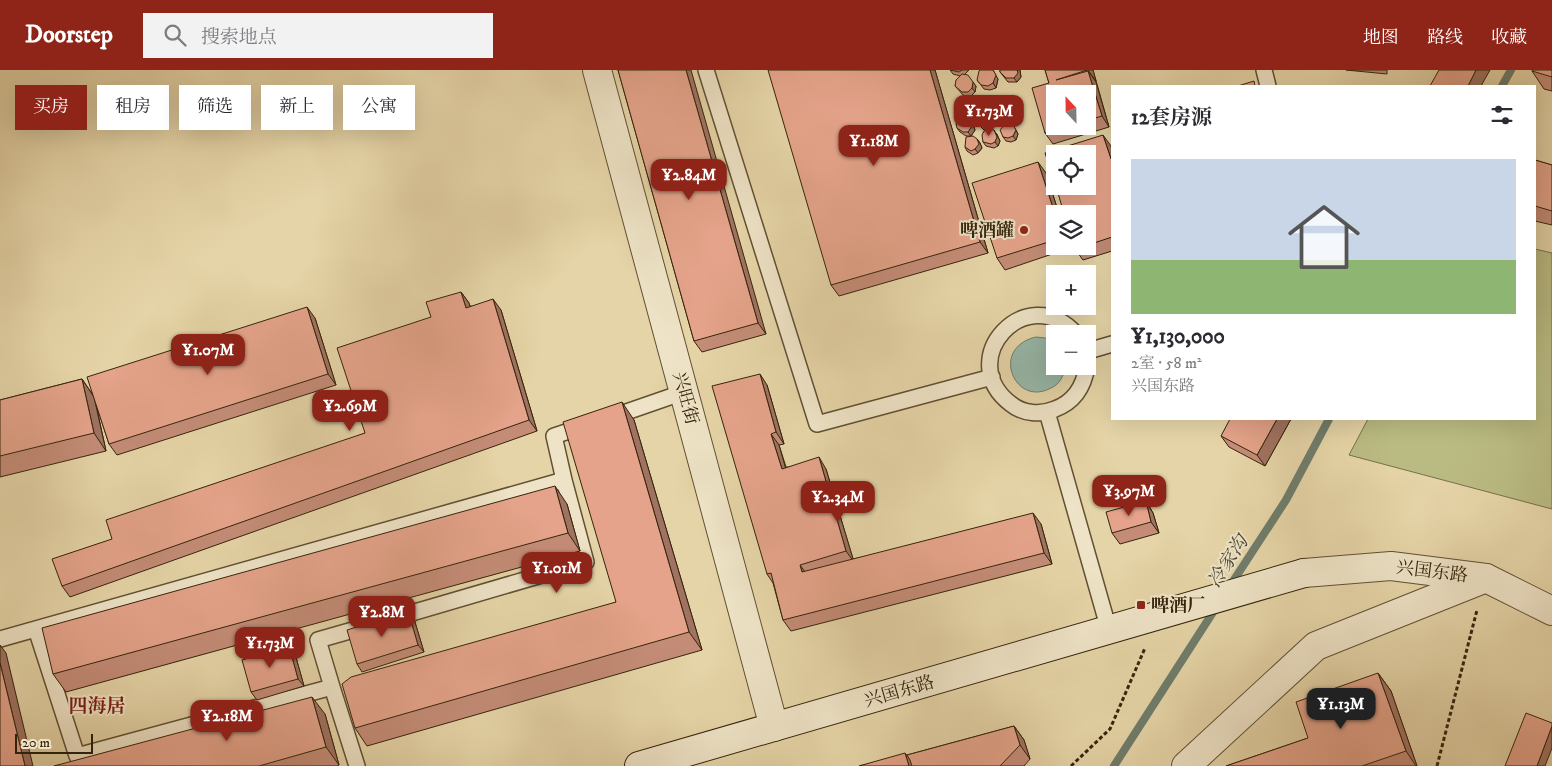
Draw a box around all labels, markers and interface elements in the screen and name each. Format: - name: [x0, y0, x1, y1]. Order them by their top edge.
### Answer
- search box: [143, 13, 493, 58]
- text: Doorstep: [25, 20, 113, 50]
- icon: search: [161, 21, 189, 49]
- text: 搜索地点: [201, 26, 277, 49]
- text: 地图: [1363, 27, 1399, 49]
- text: 路线: [1427, 27, 1463, 49]
- text: 收藏: [1491, 27, 1527, 49]
- chip: 买房: [15, 85, 87, 130]
- chip: 租房: [97, 85, 169, 130]
- chip: 筛选: [179, 85, 251, 130]
- chip: 新上: [261, 85, 333, 130]
- chip: 公寓: [343, 85, 415, 130]
- north arrow: [1046, 85, 1096, 135]
- map controls: [1046, 85, 1096, 375]
- pin: ¥1.73M: [948, 94, 1030, 137]
- text: ¥1.73M: [965, 101, 1013, 121]
- icon: filters: [1488, 101, 1516, 129]
- text: 12套房源: [1131, 105, 1212, 131]
- pin: ¥1.18M: [833, 124, 915, 167]
- text: ¥1.18M: [850, 131, 898, 151]
- button: locate: [1046, 145, 1096, 195]
- pin: ¥2.84M: [648, 158, 730, 201]
- text: ¥2.84M: [662, 165, 716, 185]
- icon: home: [1279, 192, 1369, 282]
- button: layers: [1046, 205, 1096, 255]
- place label: 啤酒罐: [960, 220, 1014, 242]
- marker: 啤酒罐: [1018, 224, 1030, 236]
- button: +: [1046, 265, 1096, 315]
- text: ¥1,130,000: [1131, 324, 1225, 350]
- button: −: [1046, 325, 1096, 375]
- pin: ¥1.07M: [167, 334, 249, 376]
- text: ¥1.07M: [182, 340, 234, 360]
- text: 2室 · 58 m²: [1131, 353, 1202, 373]
- street label: 兴旺街: [667, 369, 703, 427]
- text: 兴国东路: [1131, 376, 1195, 396]
- pin: ¥2.69M: [309, 390, 391, 432]
- text: ¥2.69M: [323, 396, 377, 416]
- pin: ¥3.97M: [1088, 474, 1170, 517]
- pin: ¥2.34M: [797, 480, 879, 523]
- text: ¥3.97M: [1103, 481, 1155, 501]
- text: ¥2.34M: [812, 487, 864, 507]
- water label: 冷家沟: [1203, 529, 1255, 592]
- pin: ¥1.01M: [516, 552, 598, 594]
- street label: 兴国东路: [1395, 557, 1469, 587]
- text: ¥1.01M: [532, 558, 582, 578]
- place label: 啤酒厂: [1151, 595, 1205, 617]
- pin: ¥2.8M: [347, 596, 417, 638]
- marker: 啤酒厂: [1135, 599, 1147, 611]
- text: ¥2.8M: [359, 602, 405, 622]
- pin: ¥1.73M: [229, 626, 311, 669]
- text: ¥1.73M: [246, 633, 294, 653]
- street label: 兴国东路: [862, 671, 937, 712]
- pin: ¥1.13M: [1300, 688, 1382, 730]
- text: ¥1.13M: [1318, 694, 1364, 714]
- district label: 四海居: [68, 695, 126, 718]
- pin: ¥2.18M: [186, 700, 268, 742]
- text: ¥2.18M: [201, 706, 253, 726]
- scale bar: [15, 731, 92, 754]
- text: 20 m: [22, 734, 50, 752]

